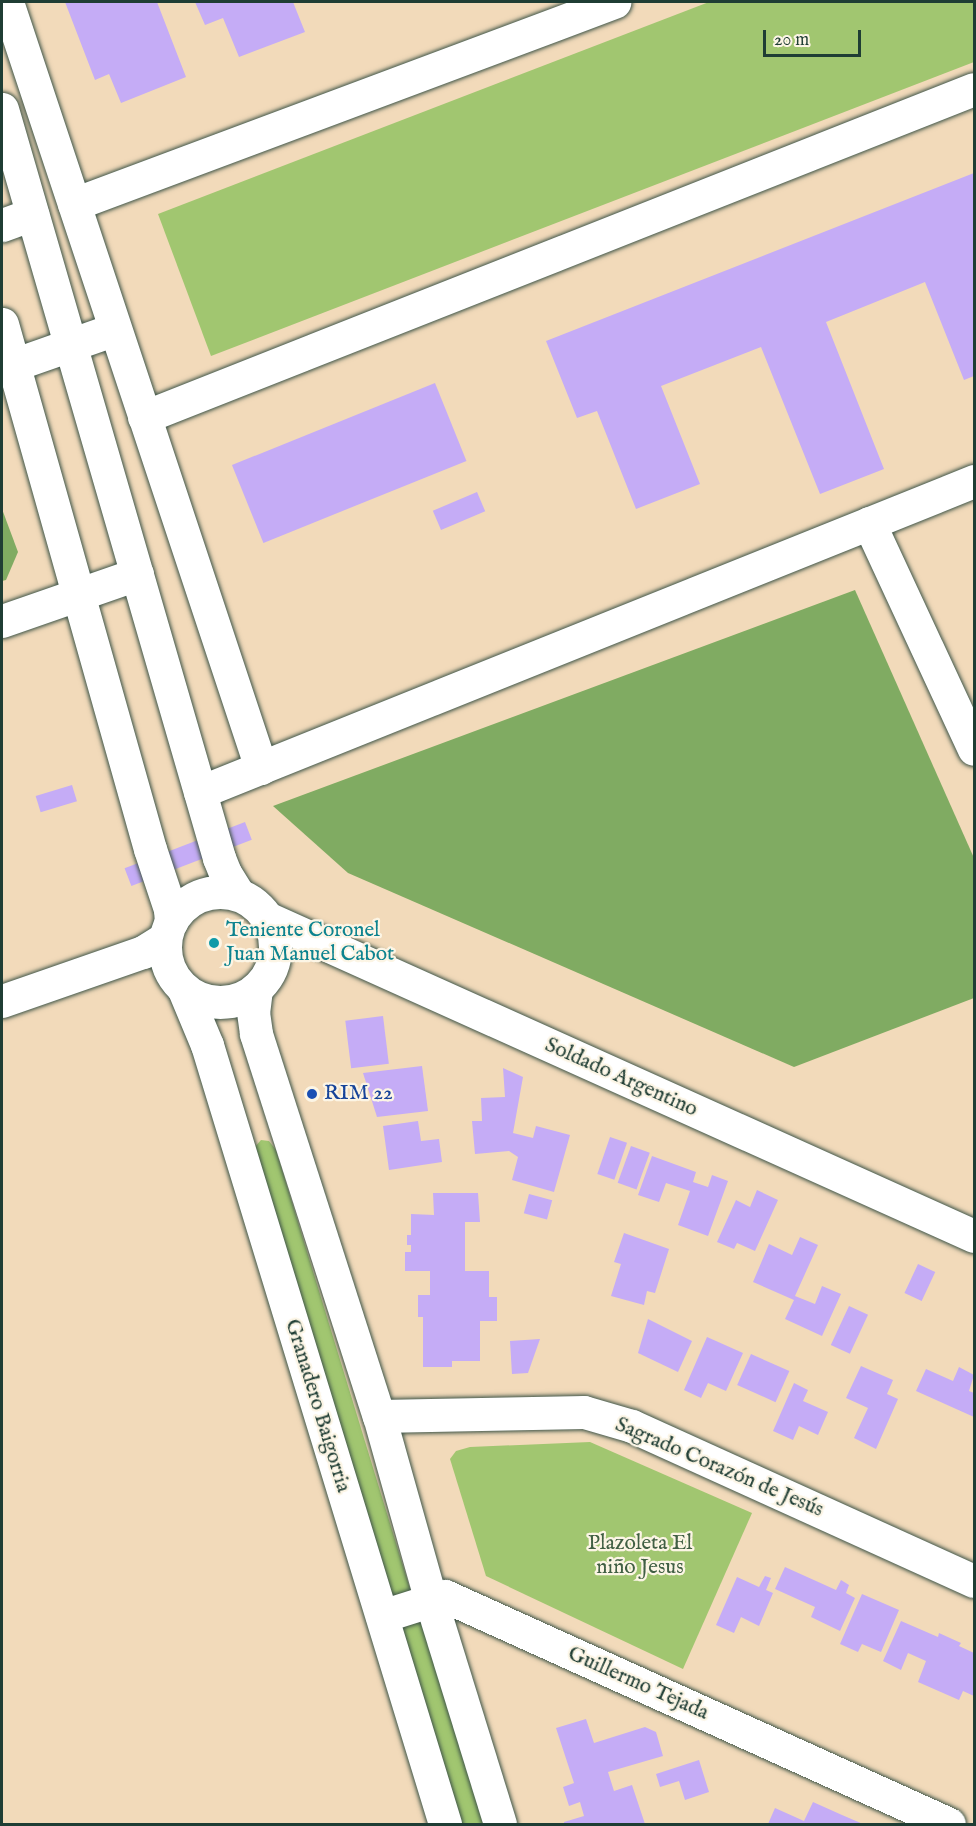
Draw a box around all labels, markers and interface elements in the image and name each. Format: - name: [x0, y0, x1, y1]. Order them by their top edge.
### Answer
- scale bar: [766, 18, 864, 56]
- text: 20 m: [774, 29, 809, 52]
- place label: Teniente Coronel Juan Manuel Cabot: [226, 918, 394, 968]
- marker: Teniente Coronel Juan Manuel Cabot: [207, 936, 221, 950]
- street label: Soldado Argentino: [541, 1033, 701, 1123]
- place label: RIM 22: [324, 1081, 393, 1107]
- marker: RIM 22: [305, 1087, 319, 1101]
- street label: Granadero Baigorria: [279, 1317, 355, 1495]
- street label: Sagrado Corazón de Jesús: [611, 1413, 827, 1523]
- park label: Plazoleta El niño Jesus: [588, 1531, 692, 1581]
- street label: Guillermo Tejada: [564, 1642, 712, 1726]

